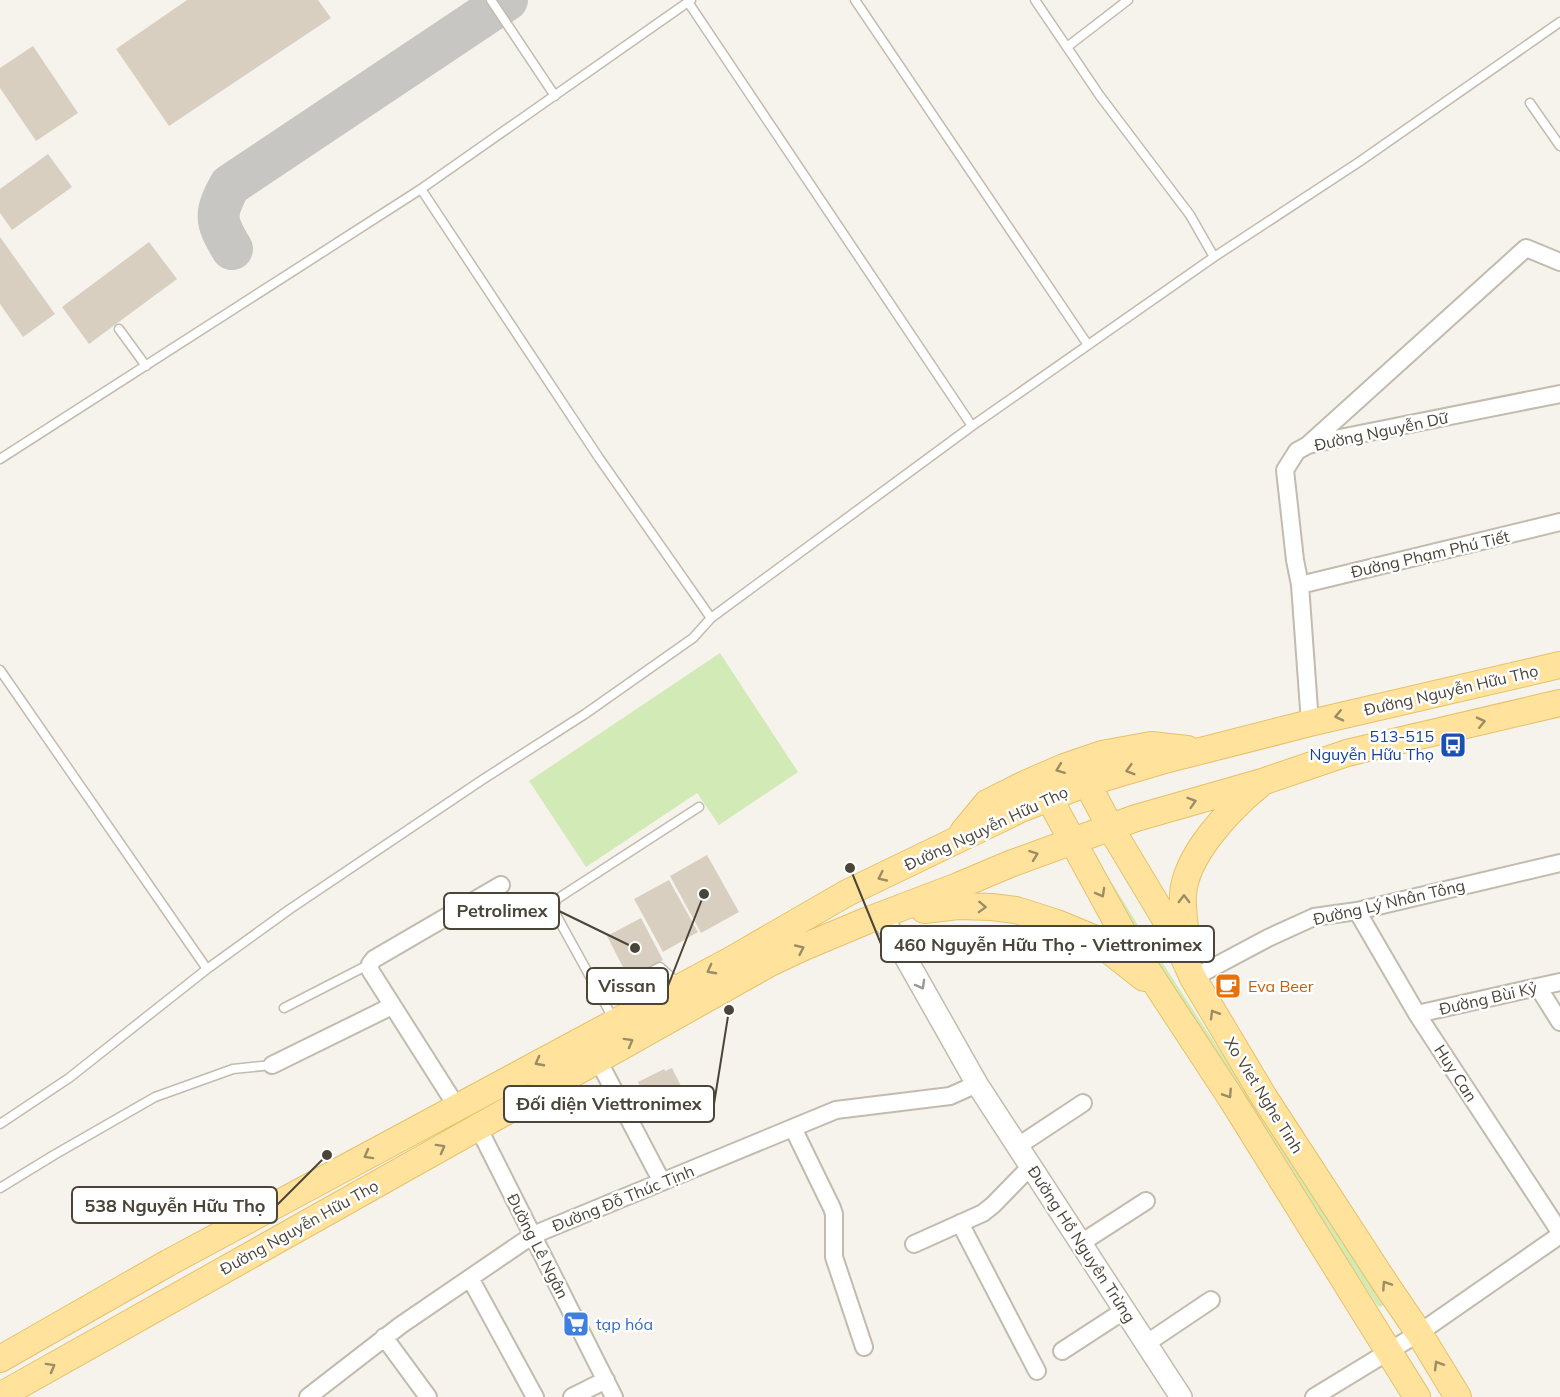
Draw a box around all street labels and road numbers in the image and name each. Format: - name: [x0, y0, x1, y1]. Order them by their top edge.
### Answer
- street label: Đường Nguyễn Dữ: [1312, 407, 1450, 455]
- street label: Đường Phạm Phú Tiết: [1349, 526, 1512, 582]
- street label: Đường Nguyễn Hữu Thọ: [1362, 660, 1540, 720]
- street label: Đường Nguyễn Hữu Thọ: [901, 781, 1071, 875]
- street label: Đường Lý Nhân Tông: [1311, 875, 1467, 929]
- street label: Đường Bùi Kỷ: [1437, 977, 1539, 1019]
- street label: Xo Viet Nghe Tinh: [1220, 1033, 1308, 1157]
- street label: Huy Can: [1430, 1041, 1482, 1105]
- street label: Đường Đỗ Thúc Tịnh: [549, 1160, 697, 1236]
- street label: Đường Hồ Nguyên Trừng: [1024, 1162, 1140, 1326]
- street label: Đường Nguyễn Hữu Thọ: [216, 1175, 382, 1279]
- street label: Đường Lê Ngân: [503, 1190, 573, 1302]

